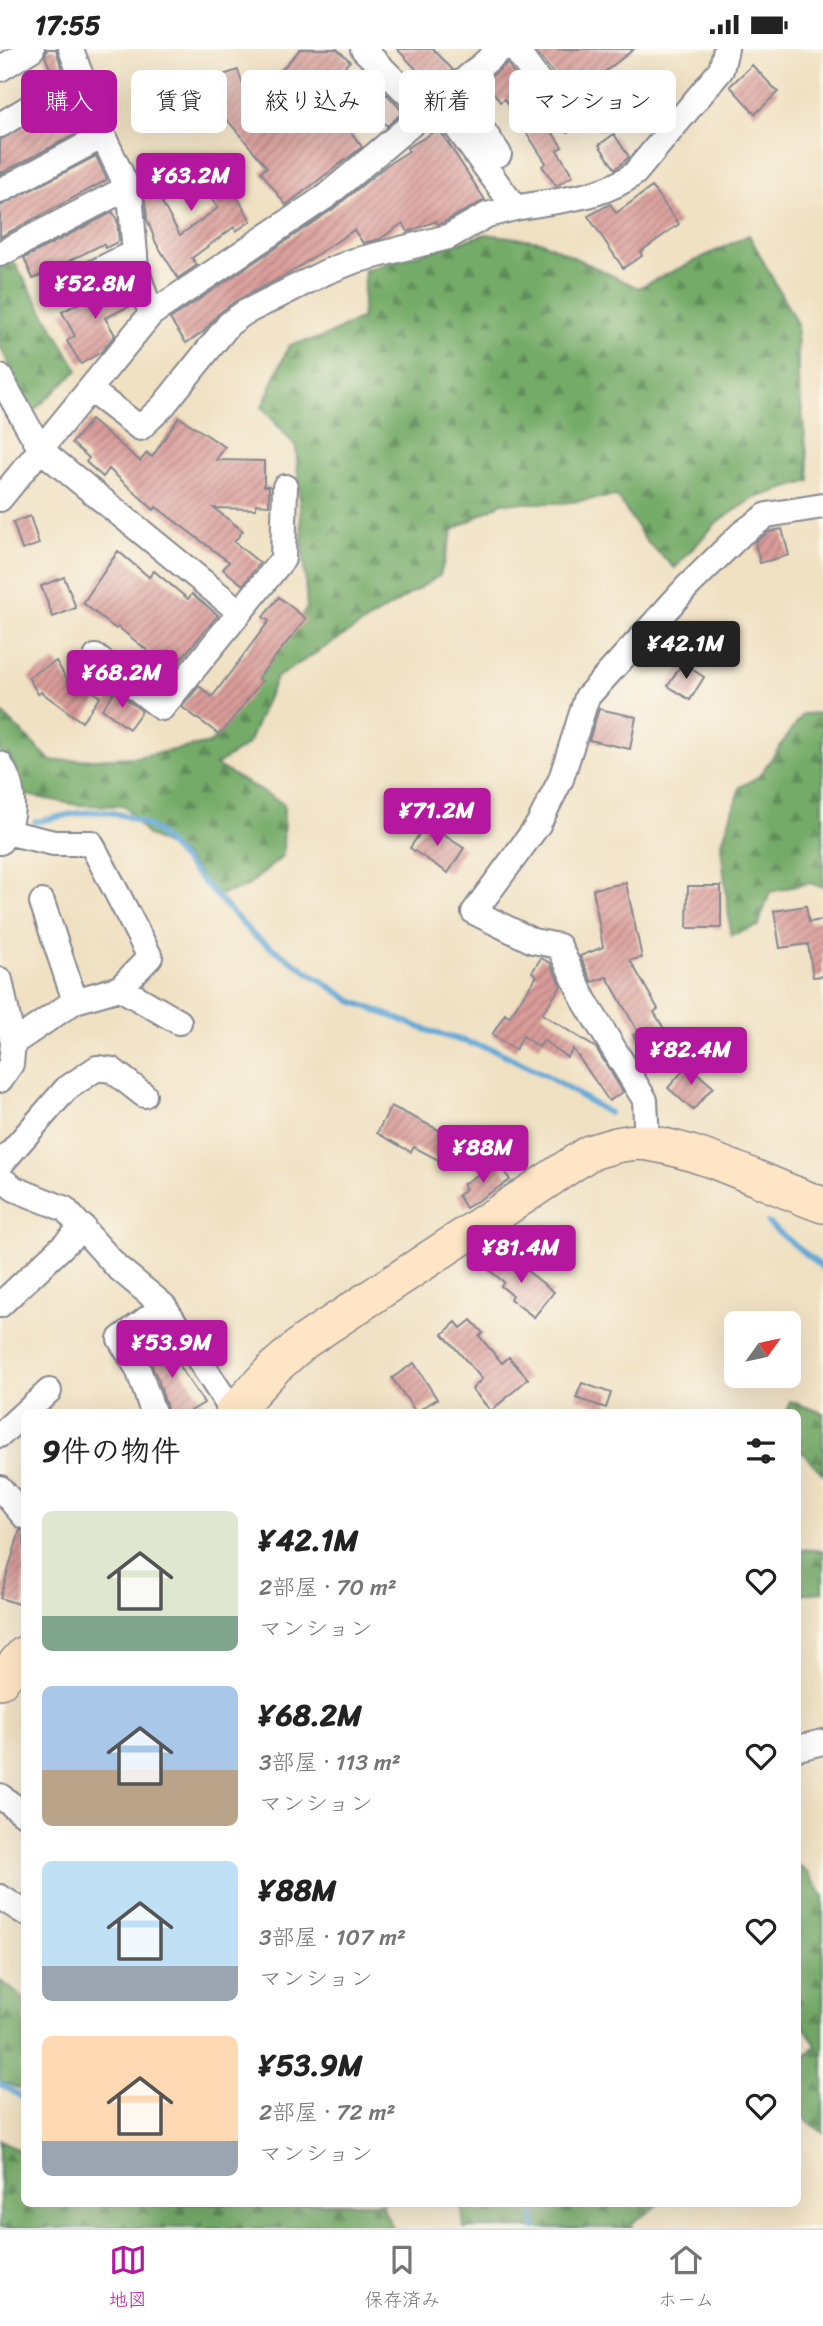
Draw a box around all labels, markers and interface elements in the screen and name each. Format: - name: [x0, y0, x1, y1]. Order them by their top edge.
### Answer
- text: 17:55: [35, 2, 101, 48]
- chip: 購入: [21, 70, 117, 133]
- chip: 賃貸: [131, 70, 227, 133]
- chip: 絞り込み: [241, 70, 385, 133]
- chip: 新着: [399, 70, 495, 133]
- chip: マンション: [509, 70, 676, 133]
- pin: ¥63.2M: [134, 153, 248, 213]
- text: ¥63.2M: [152, 155, 230, 196]
- pin: ¥52.8M: [38, 261, 152, 321]
- text: ¥52.8M: [55, 263, 135, 304]
- pin: ¥42.1M: [629, 621, 743, 681]
- text: ¥42.1M: [648, 623, 724, 664]
- pin: ¥68.2M: [65, 651, 179, 710]
- text: ¥68.2M: [83, 652, 161, 693]
- pin: ¥71.2M: [380, 789, 494, 848]
- text: ¥71.2M: [400, 790, 474, 831]
- pin: ¥82.4M: [634, 1027, 748, 1087]
- text: ¥82.4M: [651, 1029, 731, 1070]
- pin: ¥88M: [442, 1125, 524, 1185]
- text: ¥88M: [453, 1127, 513, 1168]
- pin: ¥81.4M: [464, 1225, 578, 1285]
- text: ¥81.4M: [483, 1227, 559, 1268]
- north arrow: [724, 1311, 802, 1388]
- map controls: [724, 1311, 801, 1388]
- pin: ¥53.9M: [115, 1321, 229, 1380]
- text: ¥53.9M: [132, 1322, 212, 1363]
- text: 9件の物件: [42, 1424, 180, 1478]
- icon: filters: [742, 1432, 780, 1470]
- text: ¥42.1M: [259, 1513, 358, 1567]
- icon: home: [98, 1539, 182, 1623]
- icon: heart: [742, 1562, 780, 1600]
- text: 2部屋 · 70 m²: [259, 1567, 397, 1608]
- text: マンション: [259, 1608, 373, 1649]
- text: ¥68.2M: [259, 1688, 362, 1742]
- icon: home: [98, 1714, 182, 1798]
- icon: heart: [742, 1737, 780, 1775]
- text: 3部屋 · 113 m²: [259, 1742, 401, 1783]
- text: マンション: [259, 1783, 373, 1824]
- text: ¥88M: [259, 1863, 336, 1917]
- icon: home: [98, 1889, 182, 1973]
- icon: heart: [742, 1912, 780, 1950]
- text: 3部屋 · 107 m²: [259, 1917, 406, 1958]
- text: マンション: [259, 1958, 373, 1999]
- text: ¥53.9M: [259, 2038, 362, 2092]
- icon: home: [98, 2064, 182, 2148]
- icon: heart: [742, 2087, 780, 2125]
- text: 2部屋 · 72 m²: [259, 2092, 395, 2133]
- text: マンション: [259, 2133, 373, 2174]
- tab: 地図: [109, 2241, 147, 2316]
- tab: 保存済み: [364, 2241, 440, 2316]
- tab: ホーム: [658, 2241, 714, 2316]

